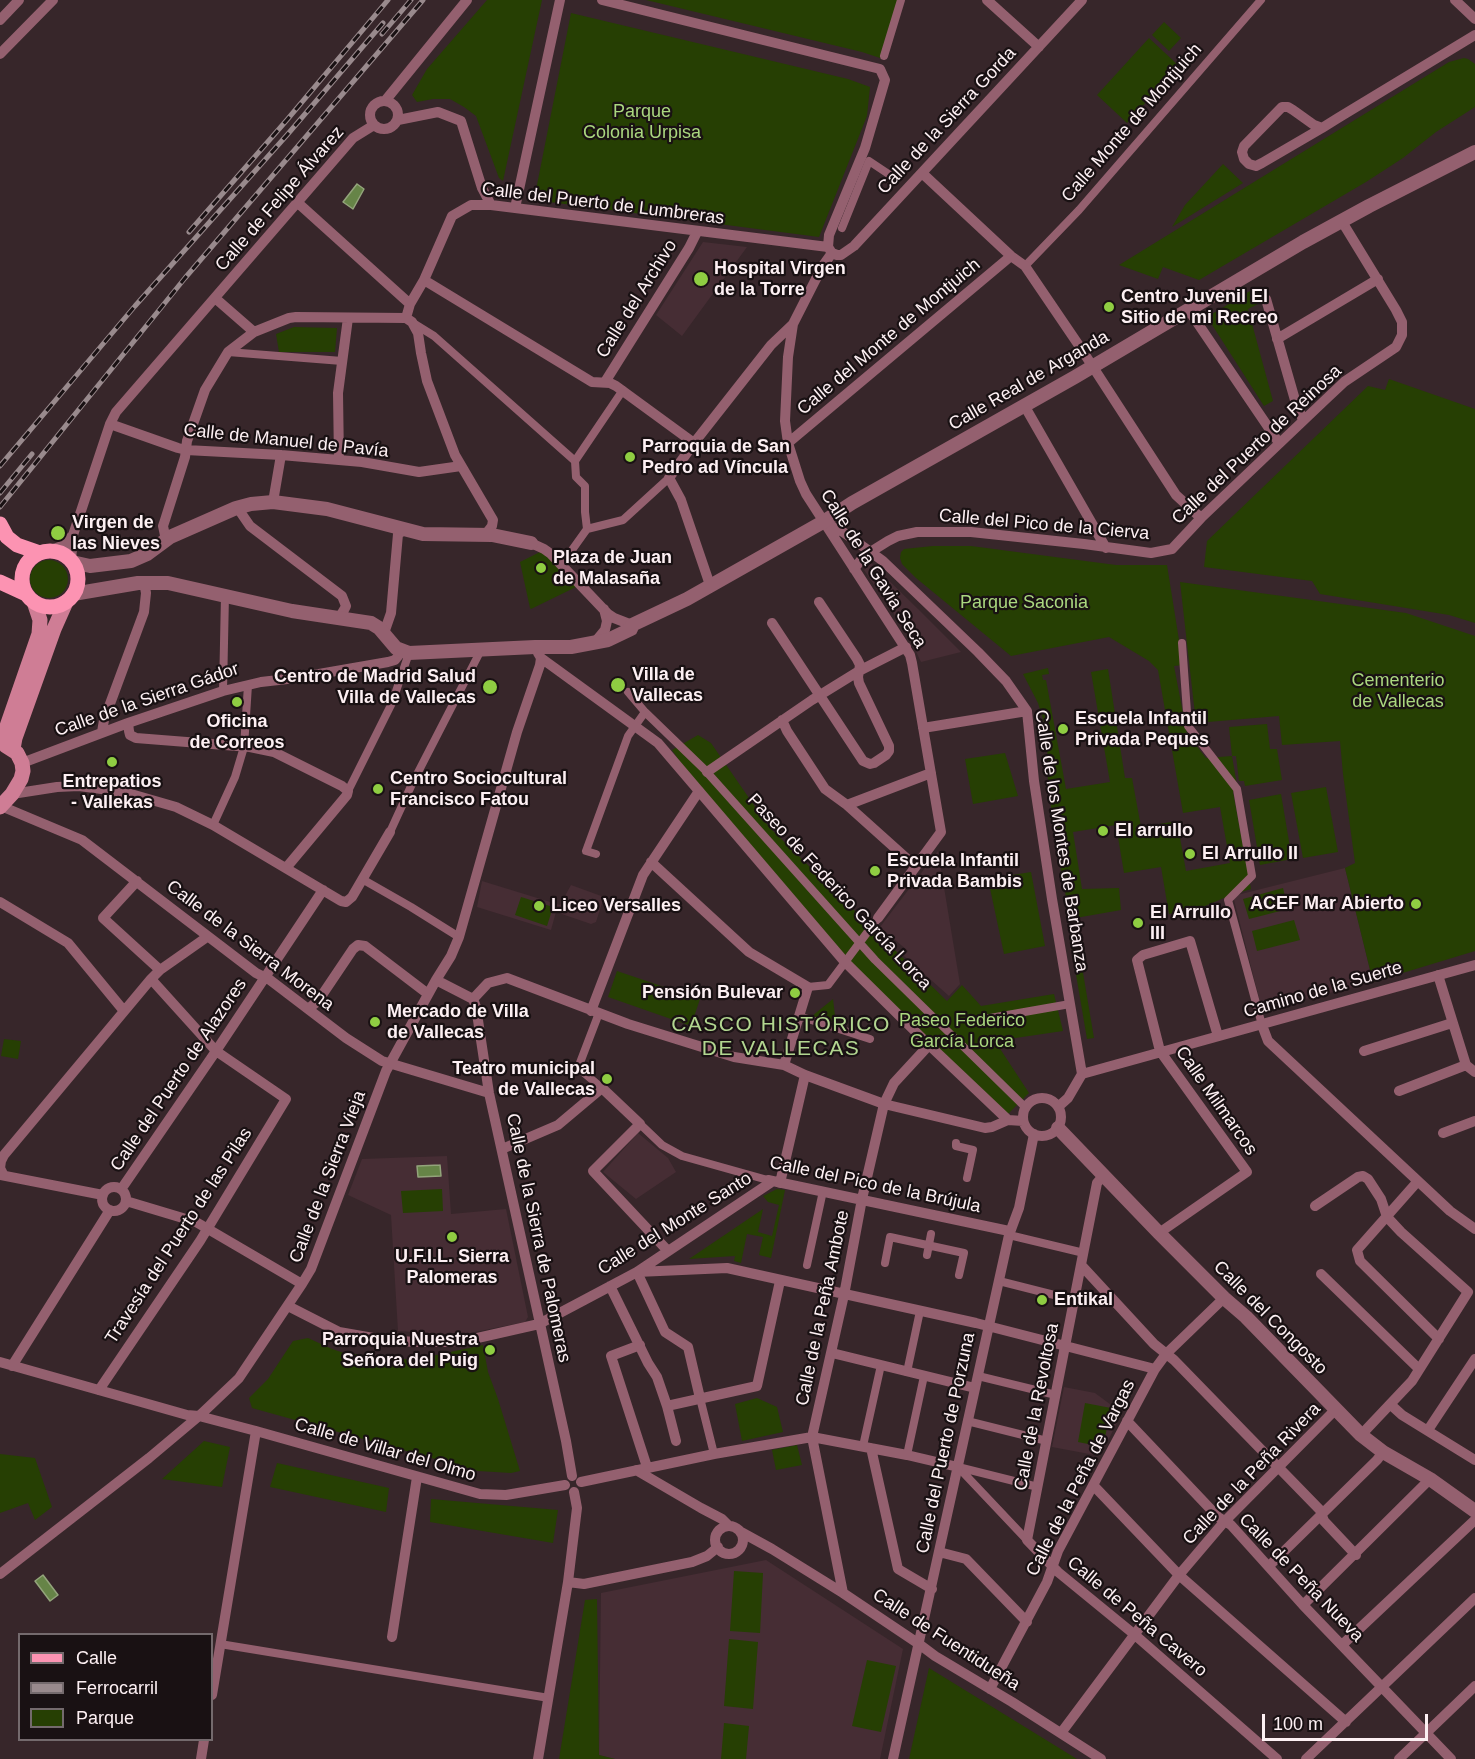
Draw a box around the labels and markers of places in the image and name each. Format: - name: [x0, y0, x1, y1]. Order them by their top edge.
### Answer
- place label: Hospital Virgen de la Torre: [714, 258, 846, 300]
- marker: Hospital Virgen de la Torre: [692, 270, 710, 288]
- place label: Centro Juvenil El Sitio de mi Recreo: [1121, 286, 1278, 328]
- marker: Centro Juvenil El Sitio de mi Recreo: [1102, 300, 1116, 314]
- place label: Parroquia de San Pedro ad Víncula: [642, 436, 790, 478]
- marker: Parroquia de San Pedro ad Víncula: [623, 450, 637, 464]
- place label: Virgen de las Nieves: [72, 512, 160, 554]
- marker: Virgen de las Nieves: [49, 524, 67, 542]
- place label: Plaza de Juan de Malasaña: [553, 547, 672, 590]
- marker: Plaza de Juan de Malasaña: [534, 561, 548, 575]
- place label: Villa de Vallecas: [632, 664, 703, 706]
- place label: Centro de Madrid Salud Villa de Vallecas: [274, 666, 476, 708]
- marker: Villa de Vallecas: [609, 676, 627, 694]
- marker: Centro de Madrid Salud Villa de Vallecas: [481, 678, 499, 696]
- marker: Oficina de Correos: [230, 695, 244, 709]
- place label: Escuela Infantil Privada Peques: [1075, 708, 1209, 750]
- place label: Oficina de Correos: [189, 711, 285, 754]
- marker: Escuela Infantil Privada Peques: [1056, 722, 1070, 736]
- marker: Entrepatios - Vallekas: [105, 755, 119, 769]
- place label: Centro Sociocultural Francisco Fatou: [390, 768, 567, 810]
- place label: Entrepatios - Vallekas: [62, 771, 162, 814]
- marker: Centro Sociocultural Francisco Fatou: [371, 782, 385, 796]
- place label: El arrullo: [1115, 820, 1193, 842]
- marker: El arrullo: [1096, 824, 1110, 838]
- place label: El Arrullo II: [1202, 843, 1298, 865]
- marker: El Arrullo II: [1183, 847, 1197, 861]
- place label: Escuela Infantil Privada Bambis: [887, 850, 1022, 892]
- marker: Escuela Infantil Privada Bambis: [868, 864, 882, 878]
- place label: ACEF Mar Abierto: [1250, 893, 1404, 915]
- place label: Liceo Versalles: [551, 895, 681, 917]
- marker: ACEF Mar Abierto: [1409, 897, 1423, 911]
- marker: Liceo Versalles: [532, 899, 546, 913]
- place label: El Arrullo III: [1150, 902, 1231, 944]
- marker: El Arrullo III: [1131, 916, 1145, 930]
- place label: Pensión Bulevar: [642, 982, 783, 1004]
- marker: Pensión Bulevar: [788, 986, 802, 1000]
- place label: Mercado de Villa de Vallecas: [387, 1001, 529, 1044]
- marker: Mercado de Villa de Vallecas: [368, 1015, 382, 1029]
- place label: Teatro municipal de Vallecas: [452, 1058, 595, 1100]
- marker: Teatro municipal de Vallecas: [600, 1072, 614, 1086]
- marker: U.F.I.L. Sierra Palomeras: [445, 1230, 459, 1244]
- place label: U.F.I.L. Sierra Palomeras: [395, 1246, 509, 1288]
- place label: Entikal: [1054, 1289, 1113, 1311]
- marker: Entikal: [1035, 1293, 1049, 1307]
- place label: Parroquia Nuestra Señora del Puig: [322, 1329, 478, 1372]
- marker: Parroquia Nuestra Señora del Puig: [483, 1343, 497, 1357]

